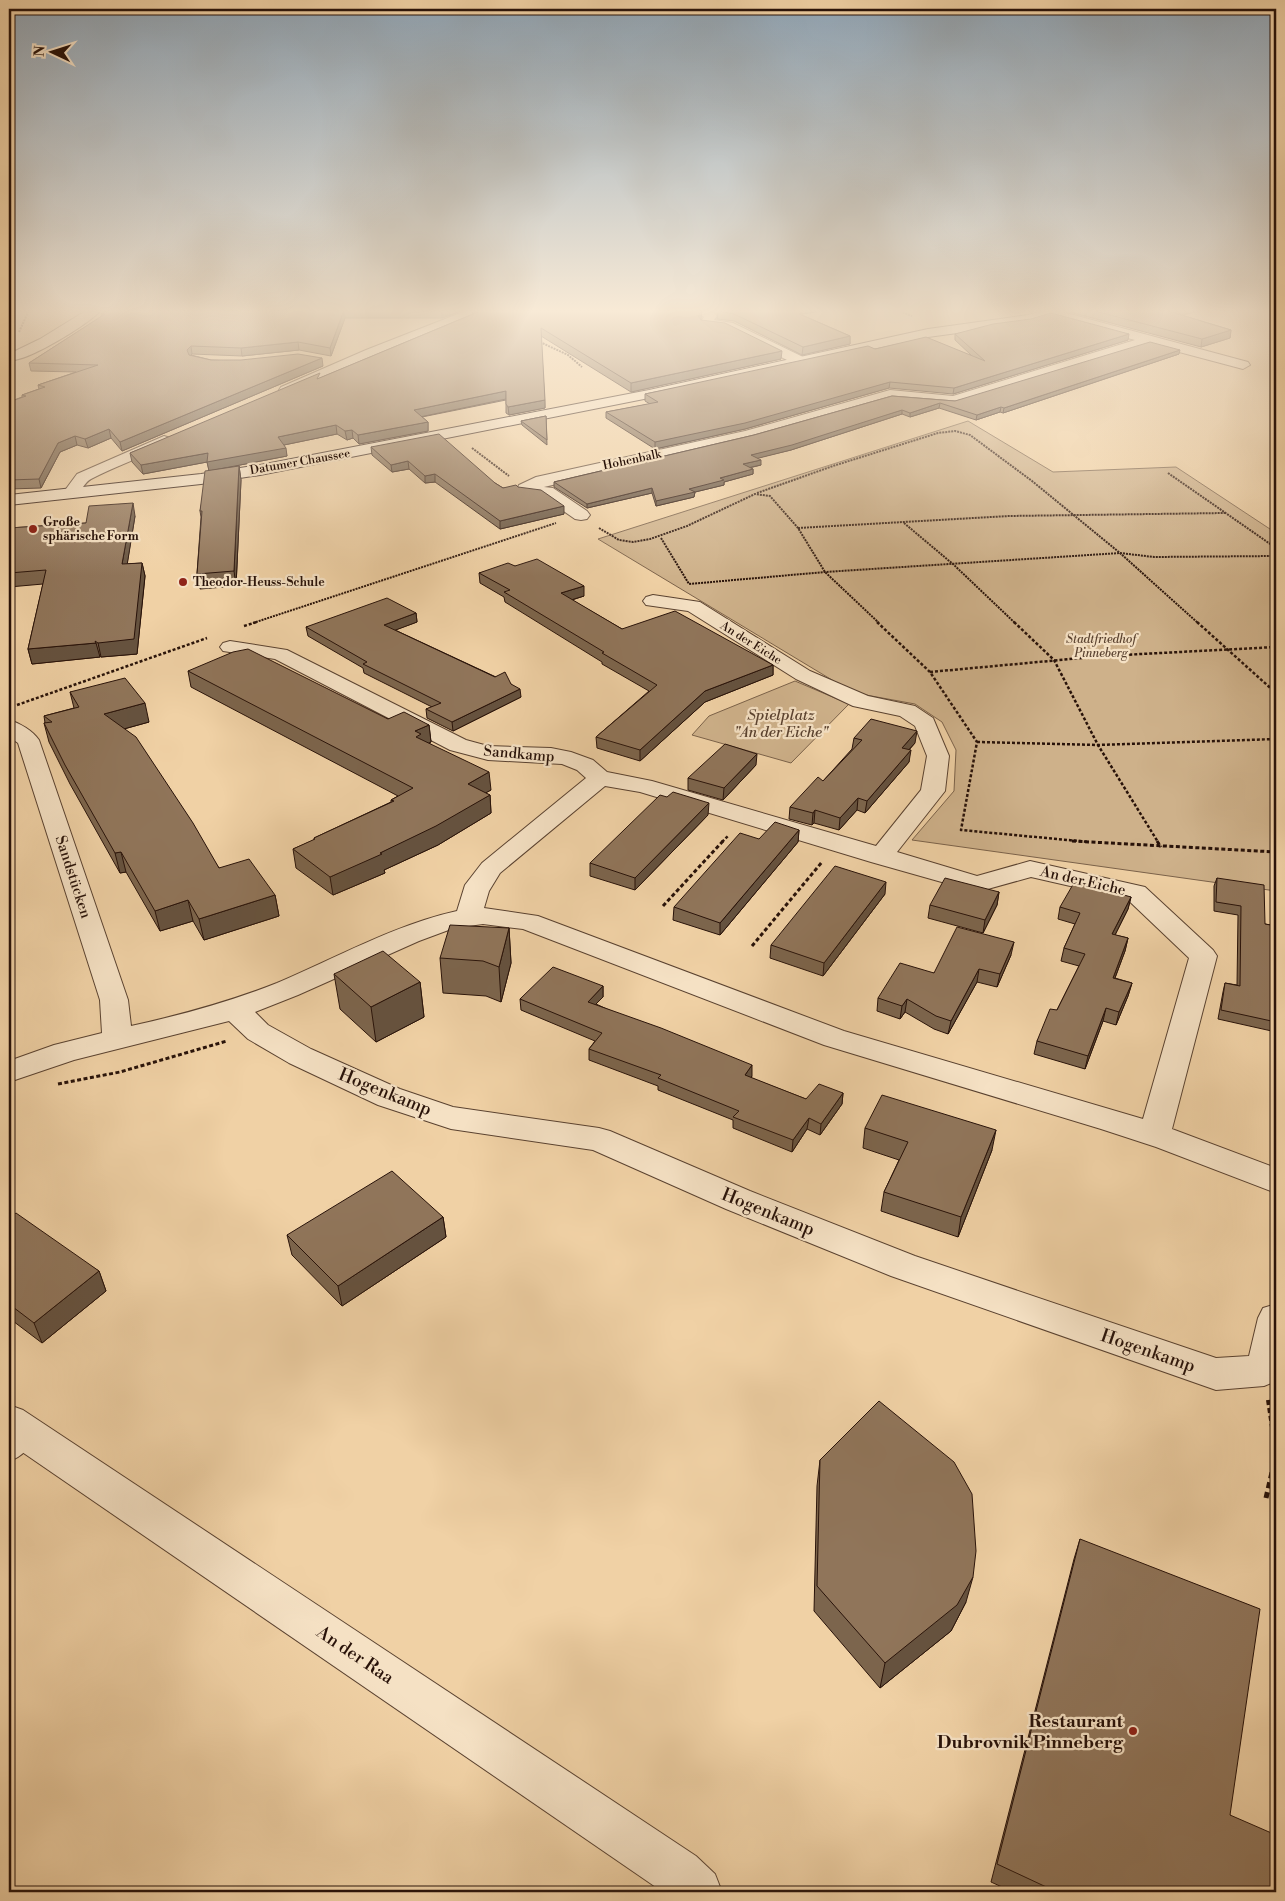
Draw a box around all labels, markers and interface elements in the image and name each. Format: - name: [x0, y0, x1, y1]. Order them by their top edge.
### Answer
- north arrow: [28, 28, 78, 78]
- text: N: [31, 45, 49, 57]
- street label: Datumer Chaussee: [249, 446, 351, 478]
- street label: Hohenbalk: [601, 446, 663, 474]
- place label: Große sphärische Form: [43, 515, 139, 544]
- marker: Große sphärische Form: [27, 523, 39, 535]
- place label: Theodor-Heuss-Schule: [193, 575, 325, 590]
- marker: Theodor-Heuss-Schule: [177, 576, 189, 588]
- street label: An der Eiche: [717, 618, 785, 668]
- park label: Stadtfriedhof Pinneberg: [1066, 632, 1139, 661]
- park label: Spielplatz "An der Eiche": [734, 706, 829, 742]
- street label: Sandkamp: [483, 741, 555, 767]
- street label: Sandstücken: [51, 833, 95, 921]
- street label: An der Eiche: [1037, 862, 1128, 900]
- street label: Hogenkamp: [335, 1063, 435, 1121]
- street label: Hogenkamp: [718, 1183, 818, 1241]
- street label: Hogenkamp: [1098, 1324, 1198, 1378]
- street label: An der Raa: [311, 1620, 399, 1690]
- place label: Restaurant Dubrovnik Pinneberg: [937, 1710, 1124, 1754]
- marker: Restaurant Dubrovnik Pinneberg: [1127, 1725, 1139, 1737]

